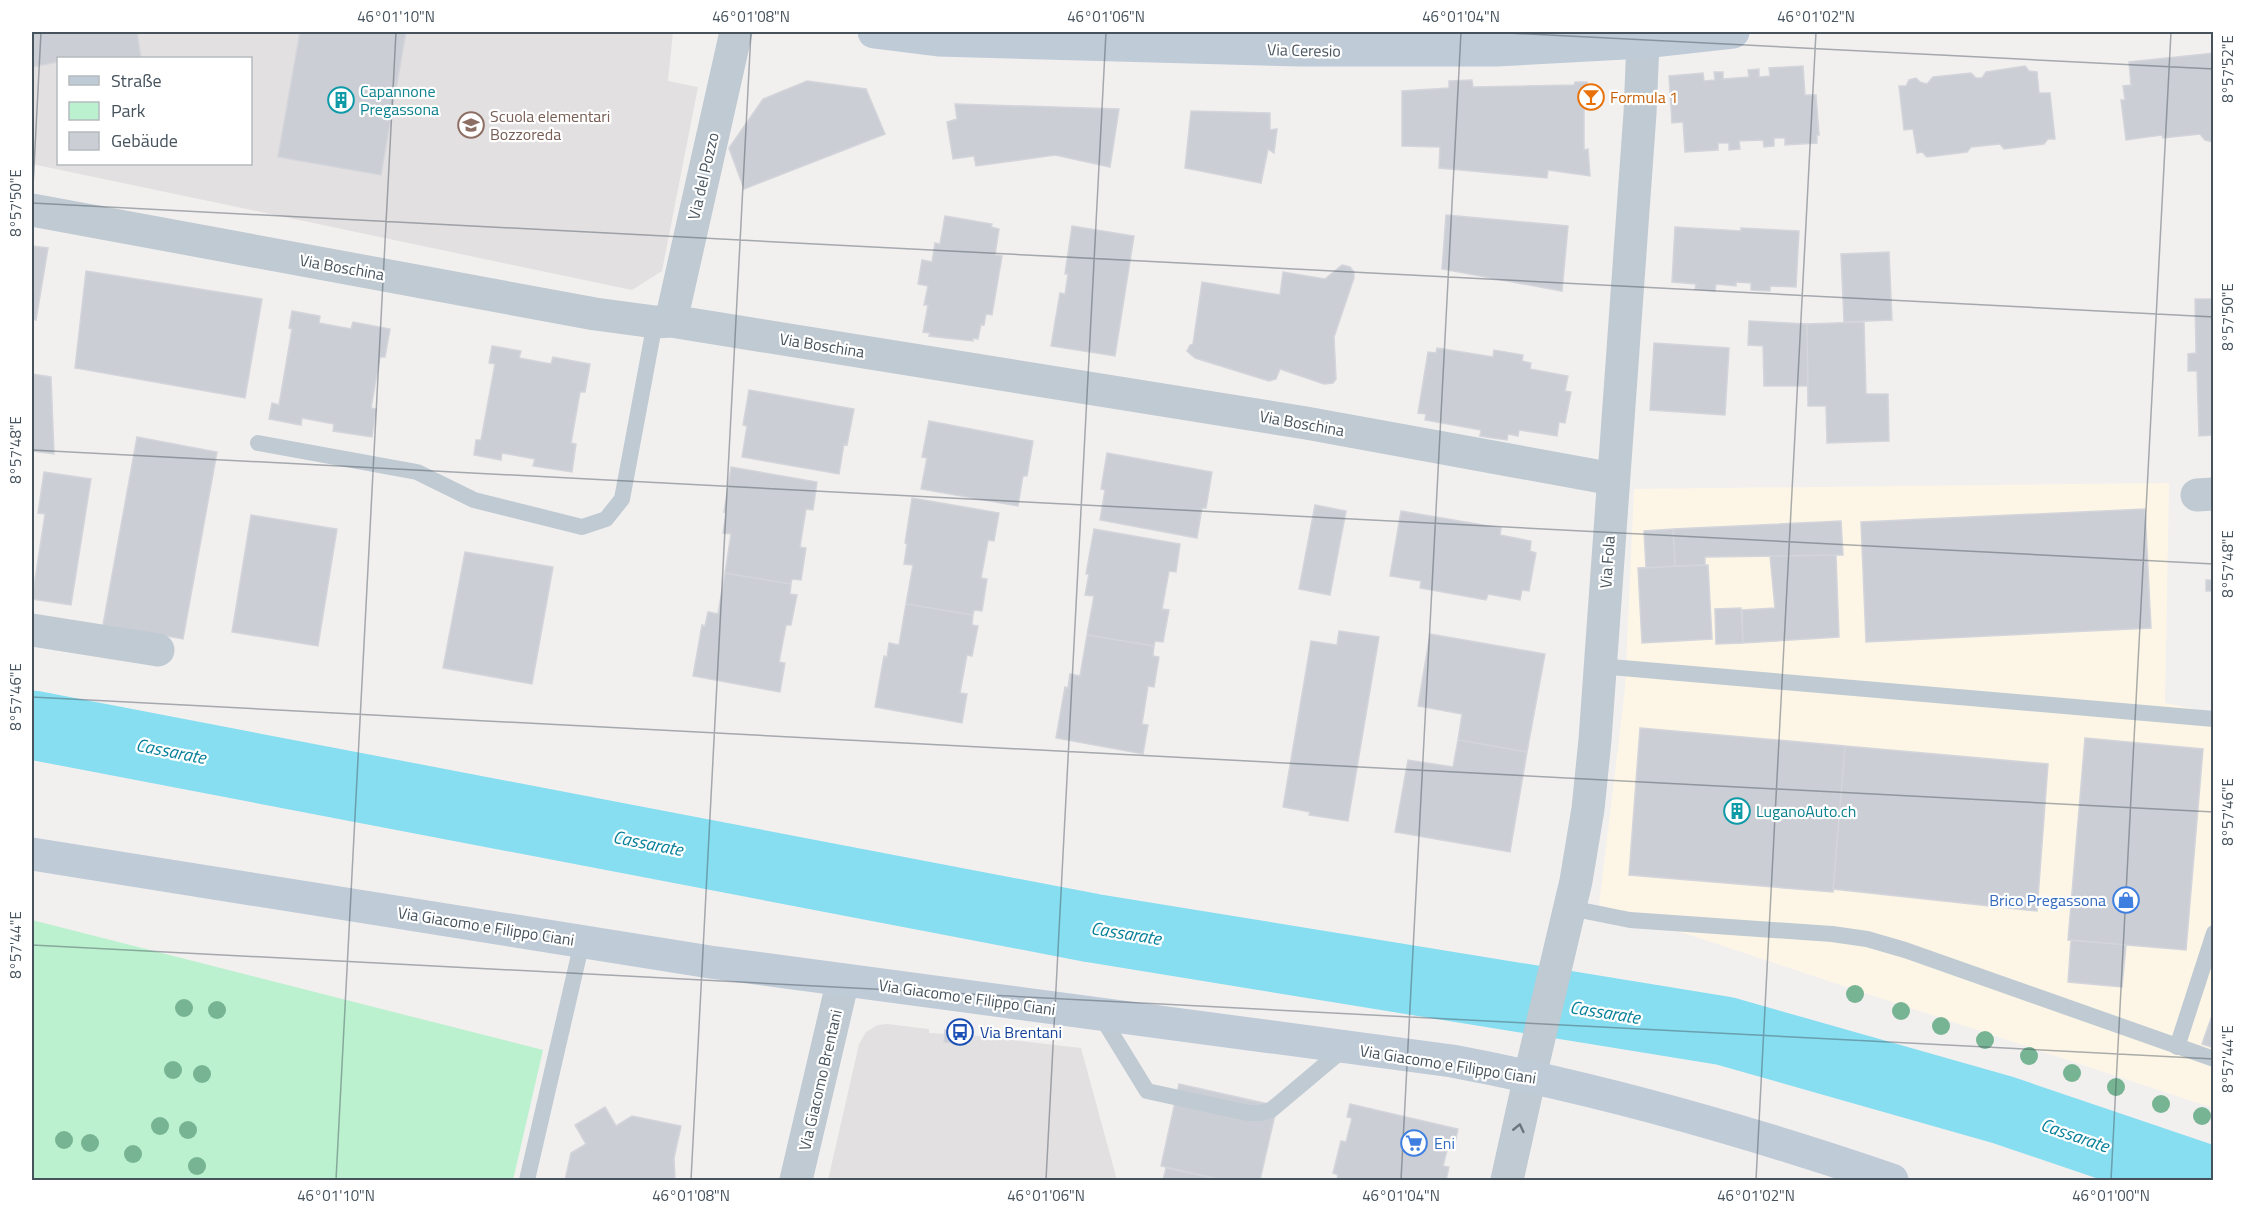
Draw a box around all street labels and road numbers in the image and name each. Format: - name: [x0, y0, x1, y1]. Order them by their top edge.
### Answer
- street label: Via Ceresio: [1267, 37, 1341, 63]
- street label: Via del Pozzo: [681, 130, 725, 222]
- street label: Via Boschina: [298, 248, 386, 286]
- street label: Via Boschina: [778, 326, 866, 364]
- street label: Via Boschina: [1258, 404, 1346, 442]
- street label: Via Fola: [1593, 535, 1621, 589]
- street label: Via Giacomo e Filippo Ciani: [396, 900, 576, 952]
- street label: Via Giacomo e Filippo Ciani: [877, 973, 1057, 1021]
- street label: Via Giacomo Brentani: [792, 1007, 848, 1153]
- street label: Via Giacomo e Filippo Ciani: [1358, 1038, 1538, 1090]

